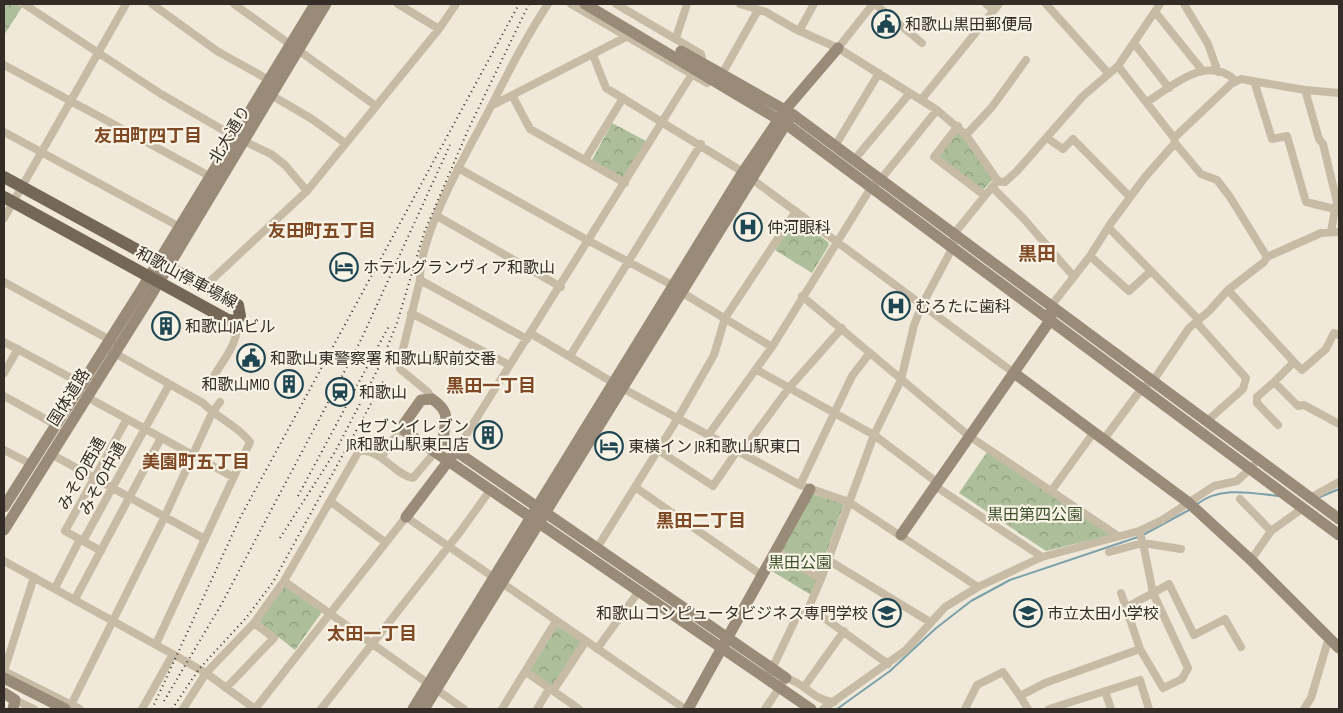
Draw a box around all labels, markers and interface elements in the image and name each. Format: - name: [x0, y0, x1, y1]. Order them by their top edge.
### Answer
- public building icon: 和歌山黒田郵便局: [871, 9, 901, 39]
- place label: 和歌山黒田郵便局: [905, 16, 1033, 35]
- street label: 北大通り: [206, 102, 255, 167]
- district label: 友田町四丁目: [94, 126, 202, 147]
- hospital icon: 仲河眼科: [733, 212, 763, 242]
- place label: 仲河眼科: [767, 219, 831, 238]
- district label: 友田町五丁目: [268, 221, 376, 242]
- district label: 黒田: [1018, 243, 1056, 266]
- street label: 和歌山停車場線: [132, 244, 240, 313]
- hotel icon: ホテルグランヴィア和歌山: [329, 252, 359, 282]
- place label: ホテルグランヴィア和歌山: [363, 259, 555, 278]
- hospital icon: むろたに歯科: [881, 291, 911, 321]
- place label: むろたに歯科: [915, 298, 1011, 317]
- building icon: 和歌山JAビル: [151, 311, 181, 341]
- place label: 和歌山JAビル: [185, 318, 275, 337]
- public building icon: 和歌山東警察署 和歌山駅前交番: [236, 343, 266, 373]
- place label: 和歌山東警察署 和歌山駅前交番: [270, 350, 497, 369]
- street label: 国体道路: [44, 366, 94, 430]
- building icon: 和歌山MIO: [274, 369, 304, 399]
- place label: 和歌山MIO: [201, 376, 270, 395]
- district label: 黒田一丁目: [446, 376, 536, 397]
- station icon: 和歌山: [325, 377, 355, 407]
- place label: 和歌山: [359, 384, 407, 403]
- place label: セブンイレブン JR和歌山駅東口店: [345, 418, 469, 455]
- building icon: セブンイレブン JR和歌山駅東口店: [473, 420, 503, 450]
- hotel icon: 東横イン JR和歌山駅東口: [594, 431, 624, 461]
- street label: みその西通: [55, 434, 110, 513]
- place label: 東横イン JR和歌山駅東口: [628, 438, 801, 457]
- street label: みその中通: [76, 439, 130, 518]
- district label: 美園町五丁目: [142, 452, 250, 473]
- park label: 黒田第四公園: [987, 506, 1083, 525]
- district label: 黒田二丁目: [656, 511, 746, 532]
- park label: 黒田公園: [768, 554, 832, 573]
- school or university icon: 和歌山コンピュータビジネス専門学校: [872, 598, 902, 628]
- school or university icon: 市立太田小学校: [1013, 598, 1043, 628]
- place label: 和歌山コンピュータビジネス専門学校: [596, 605, 868, 624]
- place label: 市立太田小学校: [1047, 605, 1159, 624]
- district label: 太田一丁目: [327, 624, 417, 645]

